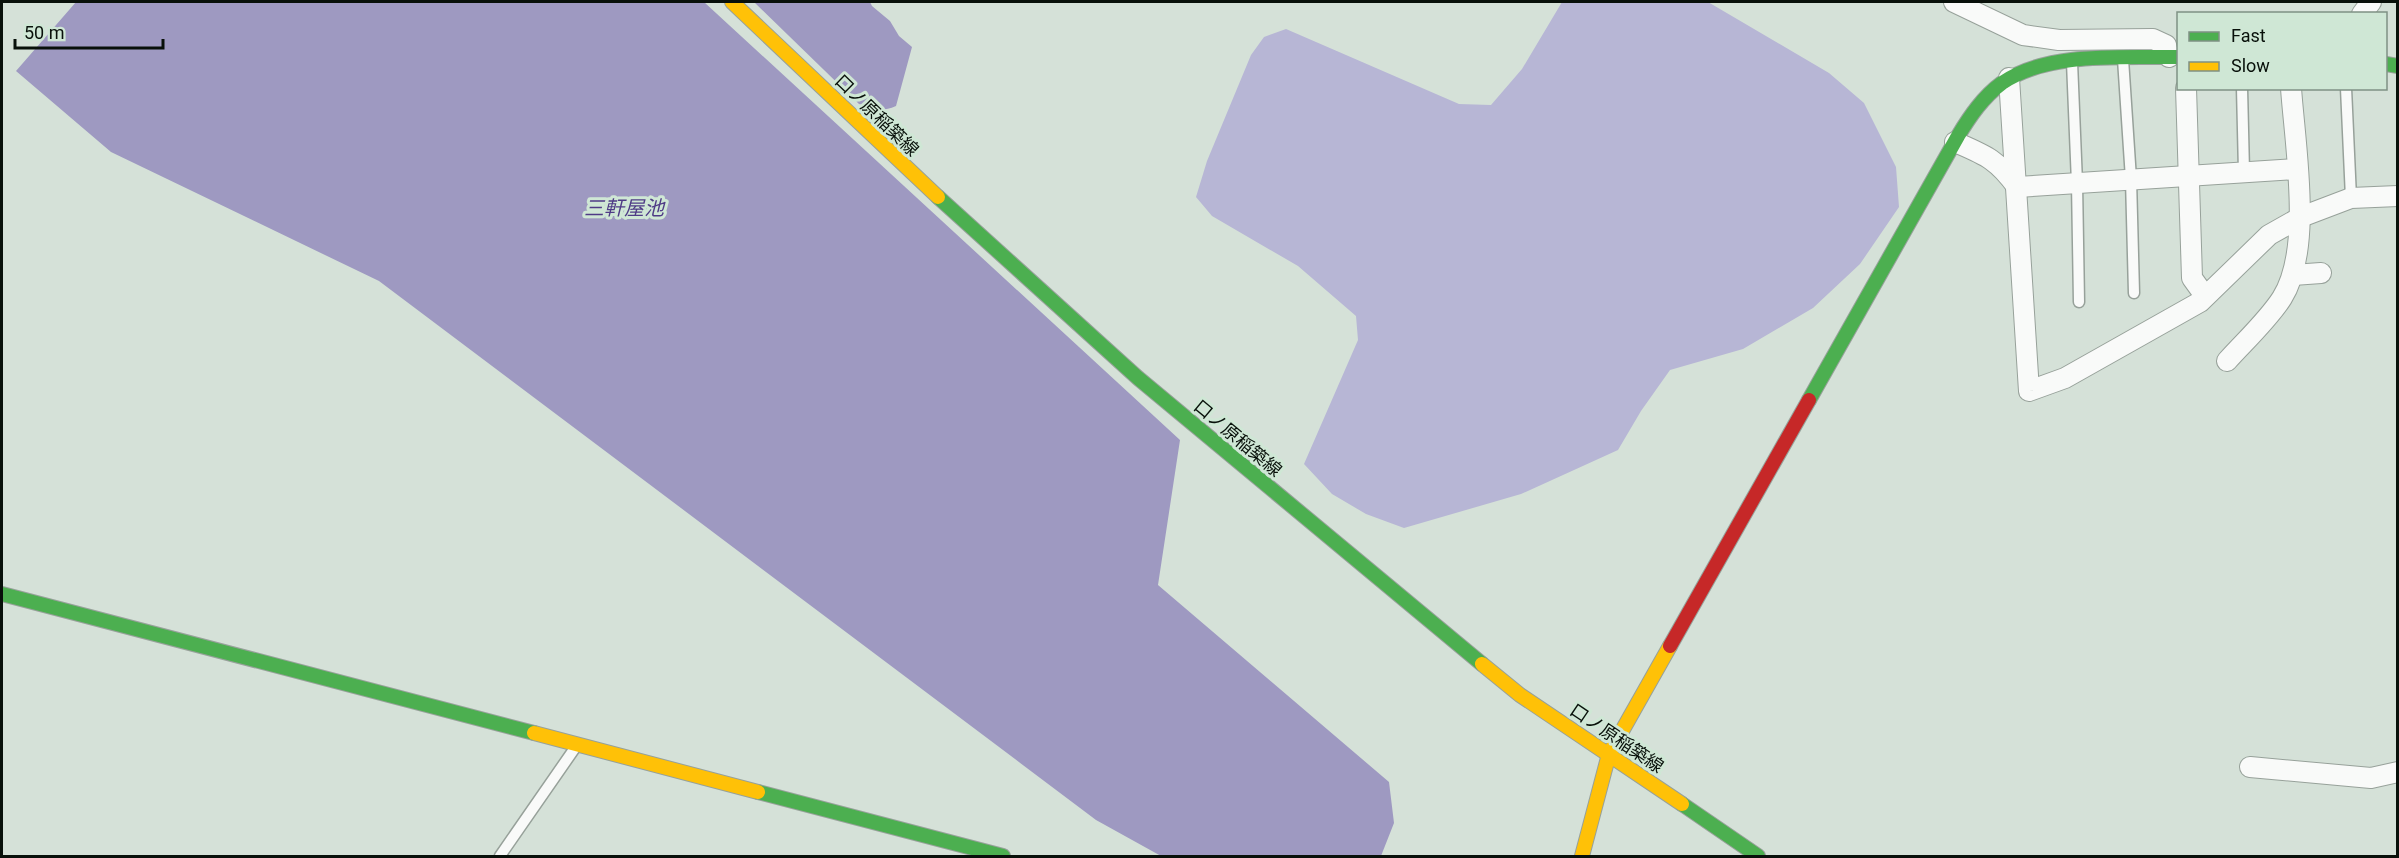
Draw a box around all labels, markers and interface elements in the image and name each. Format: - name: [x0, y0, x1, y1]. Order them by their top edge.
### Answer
- scale bar: [15, 12, 164, 50]
- legend: [2177, 12, 2387, 90]
- text: 50 m: [24, 22, 64, 43]
- text: Fast: [2231, 25, 2266, 46]
- text: Slow: [2231, 55, 2270, 76]
- street label: 口ノ原稲築線: [831, 70, 923, 160]
- water label: 三軒屋池: [584, 196, 666, 220]
- street label: 口ノ原稲築線: [1190, 395, 1286, 481]
- street label: 口ノ原稲築線: [1566, 699, 1668, 777]

